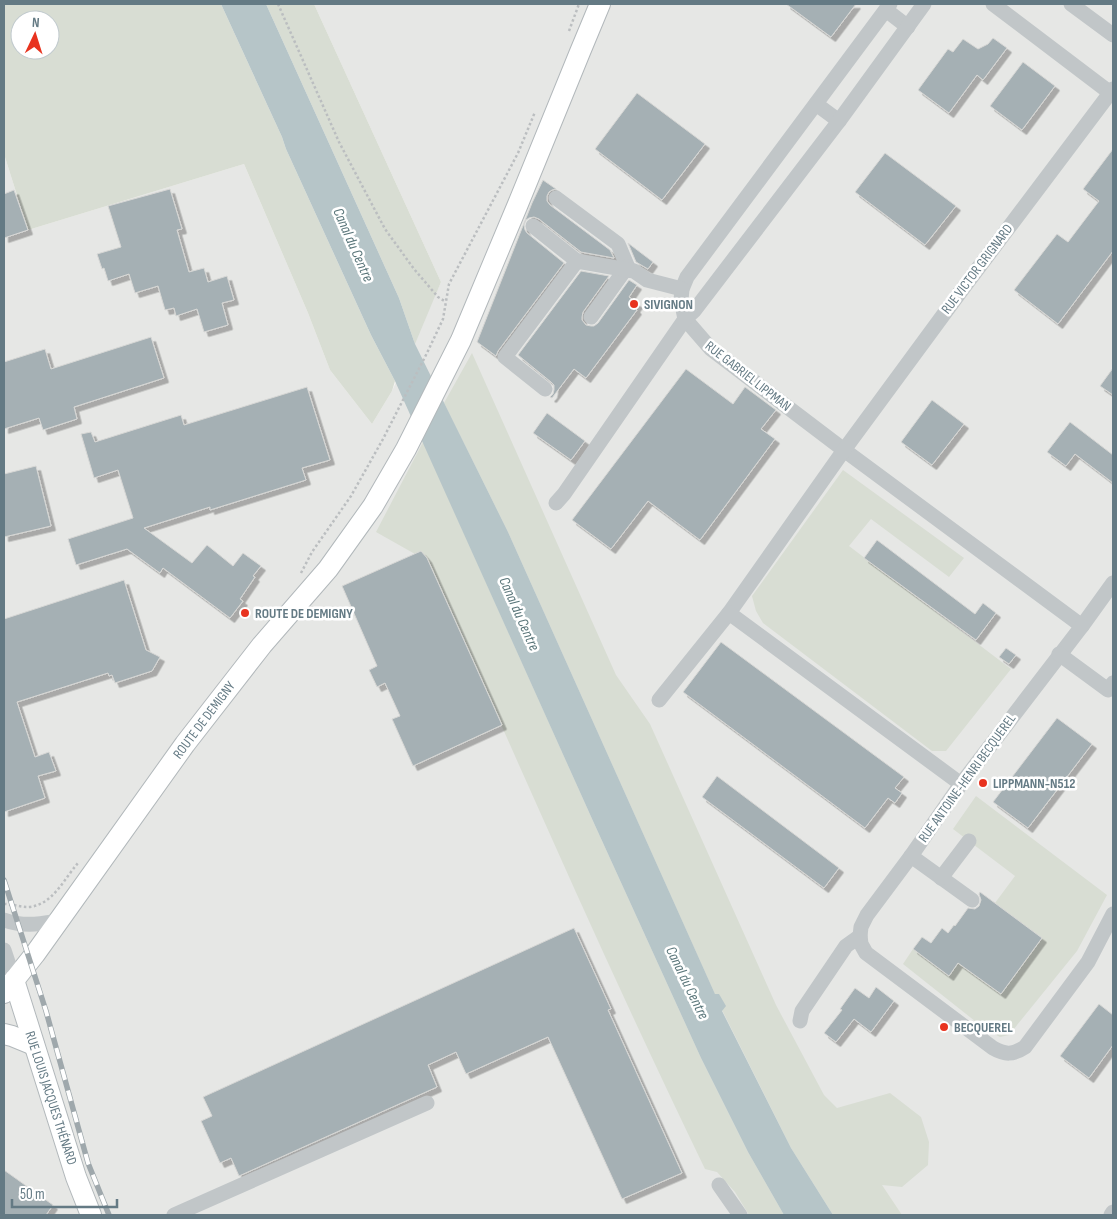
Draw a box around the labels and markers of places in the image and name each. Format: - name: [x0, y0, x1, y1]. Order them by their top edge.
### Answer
- place label: SIVIGNON: [644, 296, 693, 313]
- marker: SIVIGNON: [628, 298, 640, 310]
- place label: ROUTE DE DEMIGNY: [255, 605, 353, 622]
- marker: ROUTE DE DEMIGNY: [239, 607, 251, 619]
- place label: LIPPMANN-N512: [993, 775, 1076, 792]
- marker: LIPPMANN-N512: [977, 777, 989, 789]
- place label: BECQUEREL: [954, 1019, 1013, 1036]
- marker: BECQUEREL: [938, 1021, 950, 1033]

